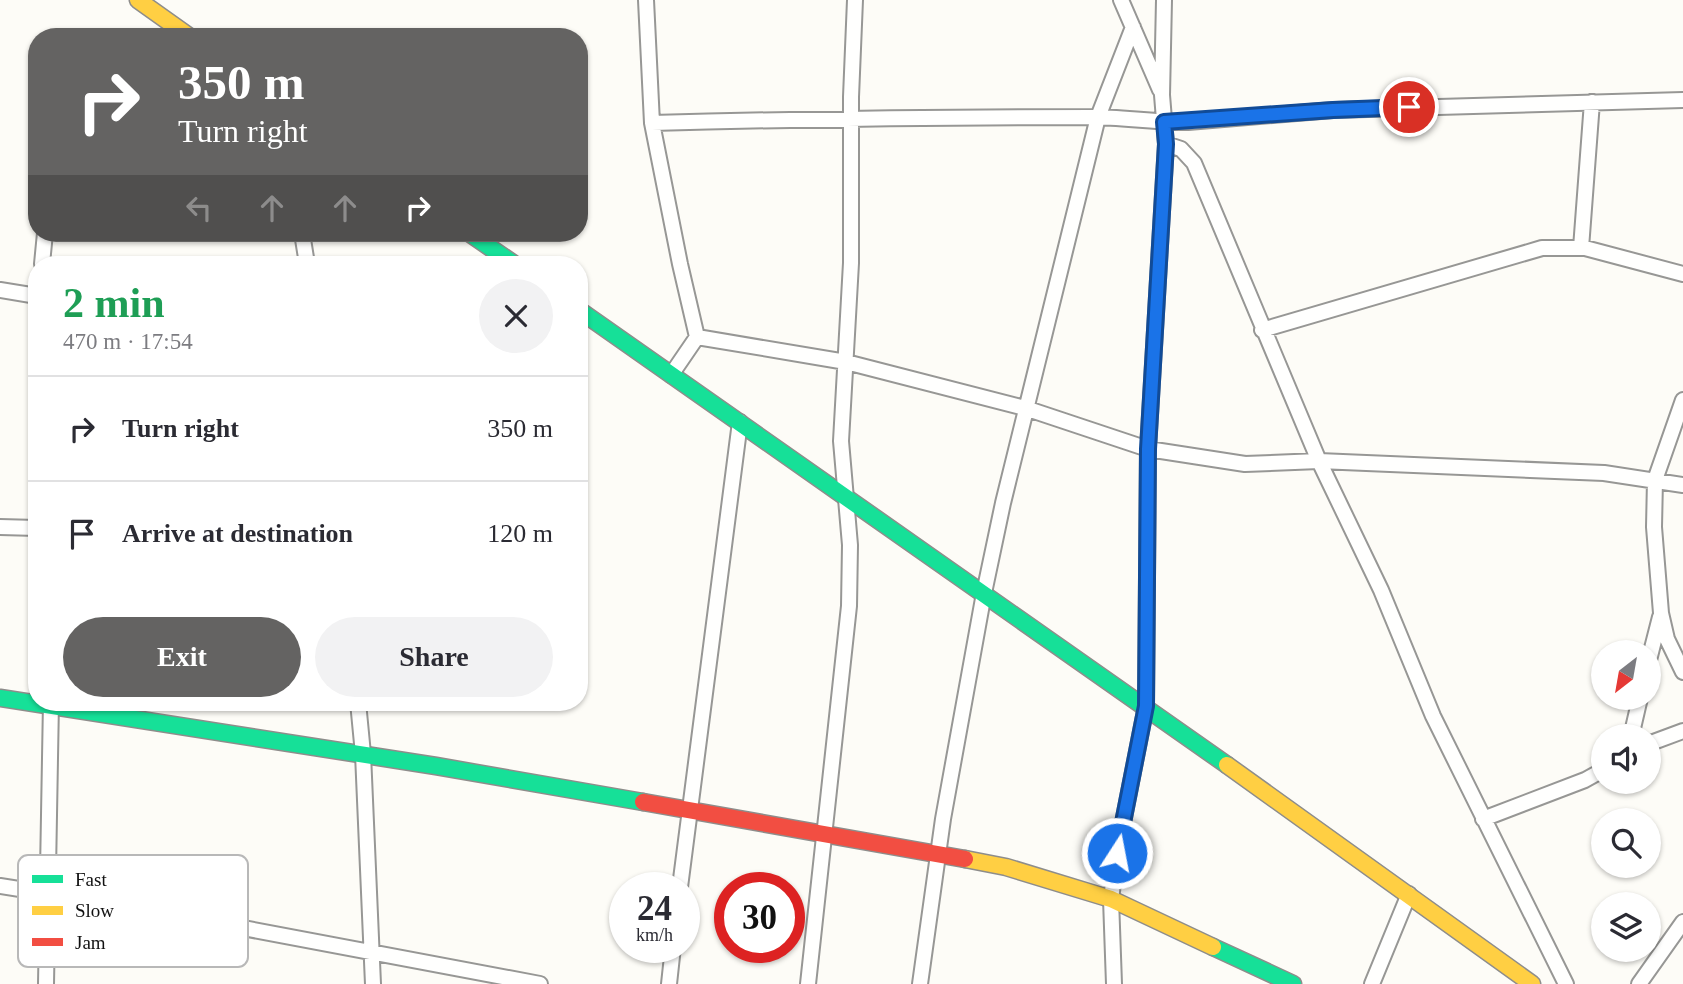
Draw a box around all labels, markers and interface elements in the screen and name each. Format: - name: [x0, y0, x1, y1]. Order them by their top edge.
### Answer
- text: 350 m: [178, 55, 305, 110]
- icon: right: [63, 56, 154, 147]
- pin: [1379, 77, 1439, 137]
- icon: arrive: [1390, 88, 1428, 126]
- text: Turn right: [178, 113, 308, 149]
- icon: left: [180, 189, 218, 227]
- icon: ahead: [253, 189, 291, 227]
- icon: ahead: [326, 189, 364, 227]
- icon: right: [399, 189, 437, 227]
- button: close: [479, 279, 553, 353]
- text: 2 min: [63, 280, 165, 326]
- text: 470 m · 17:54: [63, 329, 193, 354]
- icon: right: [63, 410, 101, 448]
- text: Turn right: [122, 414, 239, 443]
- text: 350 m: [487, 414, 553, 443]
- icon: arrive: [63, 515, 101, 553]
- text: Arrive at destination: [122, 519, 353, 548]
- text: 120 m: [487, 519, 553, 548]
- button: Exit: [63, 617, 301, 697]
- button: Share: [315, 617, 553, 697]
- north arrow: [1591, 640, 1661, 710]
- map controls: [1591, 640, 1661, 962]
- button: sound: [1591, 724, 1661, 794]
- button: search: [1591, 808, 1661, 878]
- position arrow: [1080, 816, 1154, 890]
- legend: [18, 855, 248, 967]
- text: Fast: [75, 869, 107, 890]
- speed limit sign: 30: [714, 872, 805, 963]
- text: 24: [637, 889, 672, 928]
- button: layers: [1591, 892, 1661, 962]
- text: Slow: [75, 900, 114, 921]
- text: km/h: [636, 925, 673, 945]
- text: Jam: [75, 932, 106, 953]

